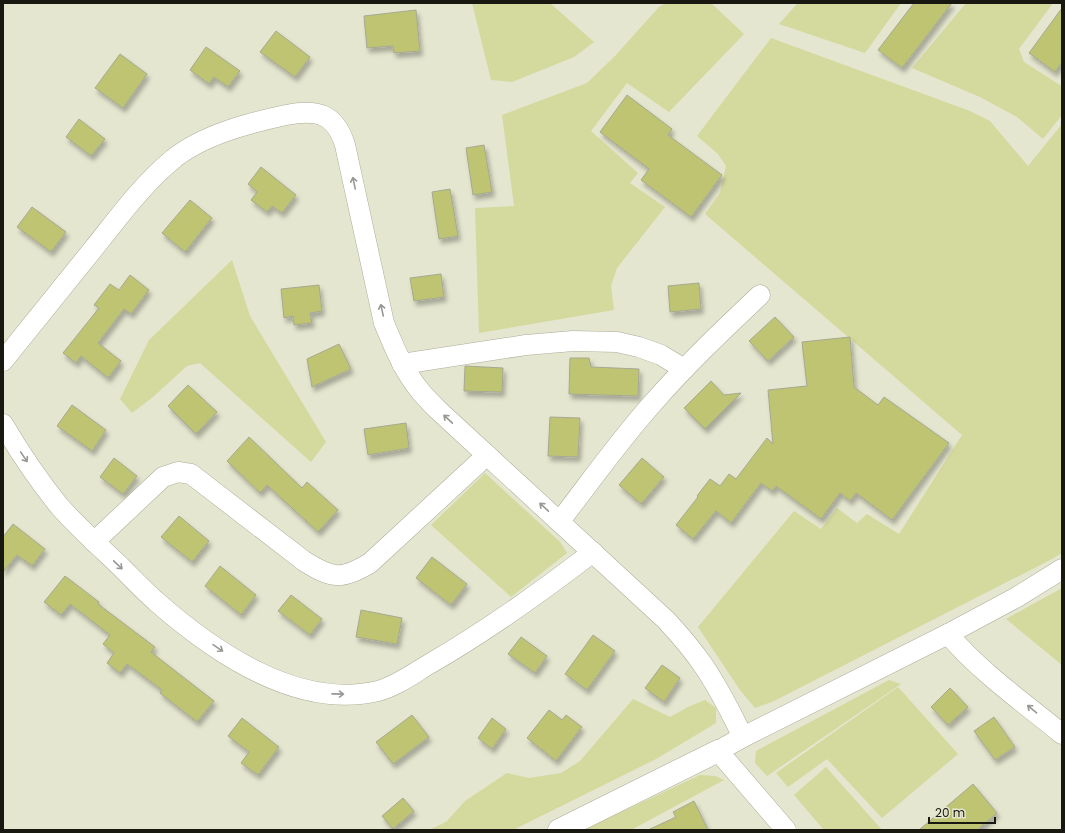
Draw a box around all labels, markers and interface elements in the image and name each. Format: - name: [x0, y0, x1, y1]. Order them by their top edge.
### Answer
- one-way arrow: [349, 177, 357, 190]
- one-way arrow: [377, 304, 385, 317]
- one-way arrow: [443, 414, 453, 424]
- one-way arrow: [20, 451, 28, 462]
- one-way arrow: [539, 502, 549, 512]
- one-way arrow: [113, 560, 123, 569]
- one-way arrow: [212, 644, 223, 652]
- one-way arrow: [331, 690, 344, 698]
- one-way arrow: [1026, 704, 1037, 713]
- scale bar: [929, 799, 995, 825]
- text: 20 m: [935, 804, 965, 821]

